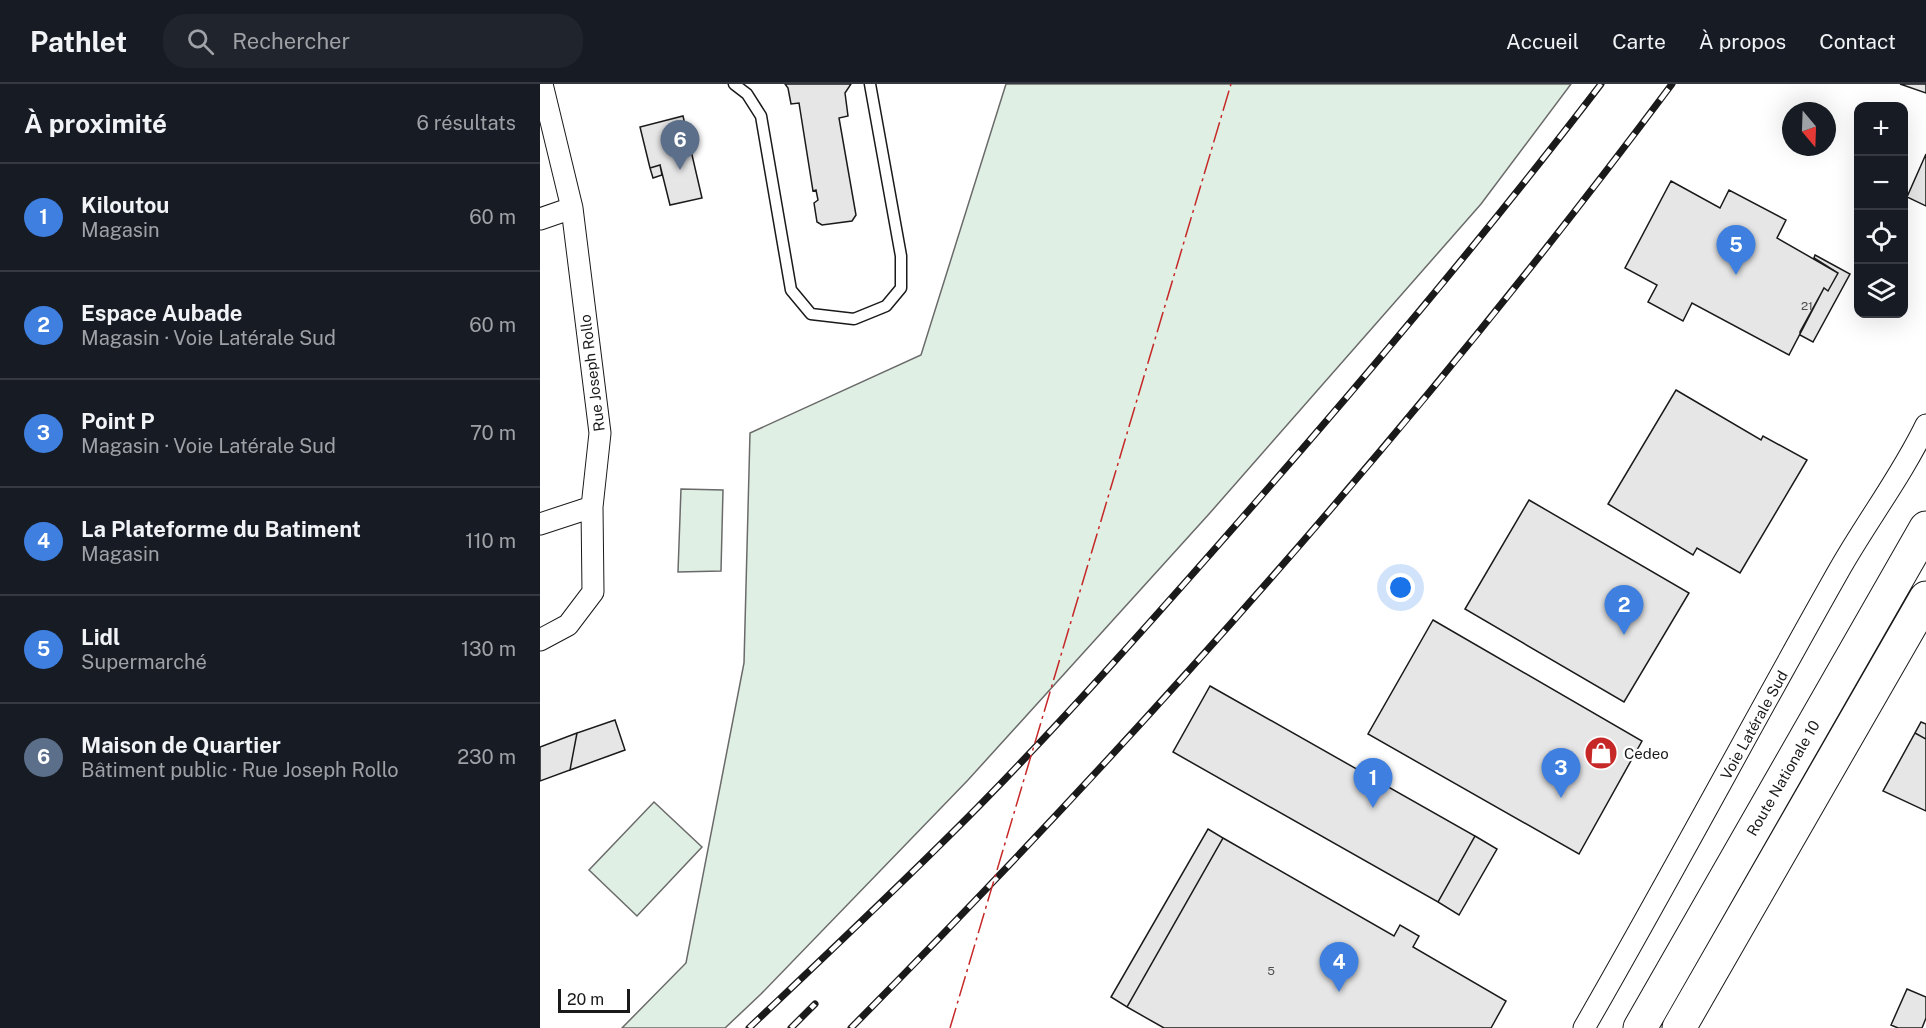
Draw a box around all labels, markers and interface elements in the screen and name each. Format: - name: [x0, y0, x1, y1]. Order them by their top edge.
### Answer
- search box: [163, 14, 583, 68]
- text: Pathlet: [30, 25, 127, 58]
- icon: search: [184, 25, 217, 58]
- text: Rechercher: [232, 28, 350, 54]
- text: Accueil: [1506, 29, 1579, 54]
- text: Carte: [1612, 29, 1666, 54]
- text: À propos: [1699, 29, 1786, 54]
- text: Contact: [1819, 29, 1896, 54]
- north arrow: [1782, 102, 1836, 156]
- map controls: [1854, 102, 1908, 318]
- button: +: [1854, 102, 1908, 156]
- text: À proximité: [24, 108, 167, 139]
- text: 6 résultats: [416, 111, 516, 135]
- pin: 6: [660, 120, 700, 170]
- button: −: [1854, 156, 1908, 210]
- text: Kiloutou: [81, 192, 169, 218]
- text: 1: [39, 205, 48, 229]
- text: 60 m: [469, 205, 516, 229]
- button: locate: [1854, 210, 1908, 264]
- text: Magasin: [81, 218, 160, 242]
- pin: 5: [1716, 226, 1756, 275]
- button: layers: [1854, 264, 1908, 318]
- house number: 21: [1801, 299, 1813, 313]
- text: Espace Aubade: [81, 300, 243, 326]
- text: 2: [37, 313, 50, 337]
- text: 60 m: [469, 313, 516, 337]
- street label: Rue Joseph Rollo: [576, 314, 608, 432]
- text: Magasin · Voie Latérale Sud: [81, 326, 336, 350]
- text: Point P: [81, 408, 155, 434]
- text: 3: [37, 421, 50, 445]
- text: 70 m: [470, 421, 516, 445]
- text: Magasin · Voie Latérale Sud: [81, 434, 336, 458]
- text: La Plateforme du Batiment: [81, 516, 361, 542]
- text: 4: [37, 529, 50, 553]
- text: 110 m: [465, 529, 516, 553]
- text: Magasin: [81, 542, 160, 566]
- your location: [1386, 573, 1415, 602]
- pin: 2: [1604, 586, 1644, 635]
- text: Lidl: [81, 624, 120, 650]
- text: 5: [37, 637, 50, 661]
- text: 130 m: [461, 637, 516, 661]
- text: Supermarché: [81, 650, 207, 674]
- street label: Voie Latérale Sud: [1717, 668, 1791, 782]
- street label: Route Nationale 10: [1743, 717, 1823, 839]
- text: Maison de Quartier: [81, 732, 281, 758]
- shop icon: Cedeo: [1583, 735, 1619, 771]
- text: 6: [37, 745, 50, 769]
- text: 230 m: [457, 745, 516, 769]
- place label: Cedeo: [1624, 745, 1669, 762]
- pin: 3: [1542, 748, 1580, 798]
- text: Bâtiment public · Rue Joseph Rollo: [81, 758, 399, 782]
- pin: 1: [1354, 758, 1392, 808]
- pin: 4: [1320, 942, 1358, 992]
- house number: 5: [1267, 964, 1275, 978]
- scale bar: [558, 986, 630, 1014]
- text: 20 m: [567, 990, 604, 1009]

